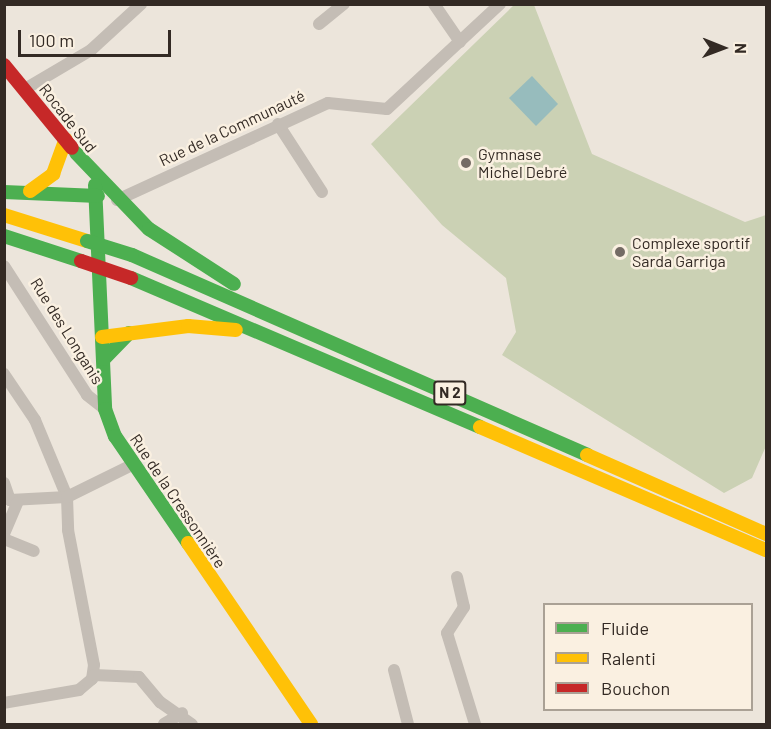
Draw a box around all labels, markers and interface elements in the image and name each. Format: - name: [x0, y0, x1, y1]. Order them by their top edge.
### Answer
- scale bar: [21, 18, 174, 56]
- north arrow: [693, 18, 753, 78]
- text: 100 m: [29, 29, 74, 51]
- text: N: [732, 43, 751, 54]
- street label: Rocade Sud: [35, 80, 101, 156]
- street label: Rue de la Communauté: [156, 86, 308, 170]
- place label: Gymnase Michel Debré: [478, 144, 567, 182]
- marker: Gymnase Michel Debré: [459, 156, 473, 170]
- place label: Complexe sportif Sarda Garriga: [632, 233, 750, 271]
- marker: Complexe sportif Sarda Garriga: [613, 245, 627, 259]
- street label: Rue des Longanis: [27, 274, 107, 388]
- road number: N 2: [432, 381, 468, 405]
- street label: Rue de la Cressonnière: [126, 430, 230, 572]
- legend: [543, 603, 753, 711]
- text: Fluide: [601, 617, 649, 639]
- text: Ralenti: [601, 647, 656, 669]
- text: Bouchon: [601, 677, 670, 699]

